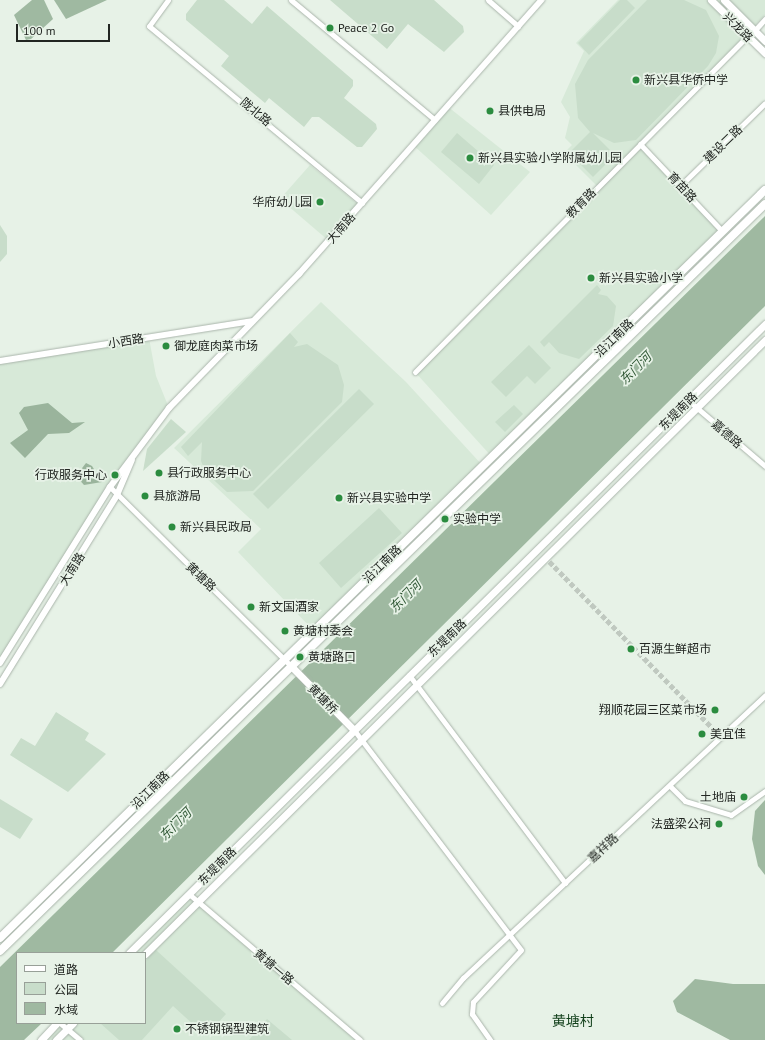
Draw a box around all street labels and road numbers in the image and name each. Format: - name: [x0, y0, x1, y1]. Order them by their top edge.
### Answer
- street label: 兴龙路: [720, 9, 756, 45]
- street label: 陇北路: [238, 95, 274, 129]
- street label: 建设二路: [701, 122, 745, 166]
- street label: 育苗路: [664, 169, 700, 205]
- street label: 教育路: [563, 185, 599, 221]
- street label: 大南路: [324, 210, 358, 246]
- street label: 沿江南路: [592, 316, 636, 360]
- street label: 小西路: [107, 331, 145, 351]
- street label: 东堤南路: [656, 389, 700, 433]
- street label: 嘉德路: [709, 417, 745, 451]
- street label: 沿江南路: [360, 542, 404, 586]
- street label: 大南路: [56, 550, 88, 588]
- street label: 黄塘路: [183, 559, 219, 595]
- street label: 东堤南路: [425, 616, 469, 660]
- street label: 黄塘桥: [305, 681, 341, 717]
- street label: 沿江南路: [128, 768, 172, 812]
- street label: 嘉祥路: [585, 830, 621, 866]
- street label: 东堤南路: [195, 844, 239, 888]
- street label: 黄塘一路: [251, 946, 297, 988]

